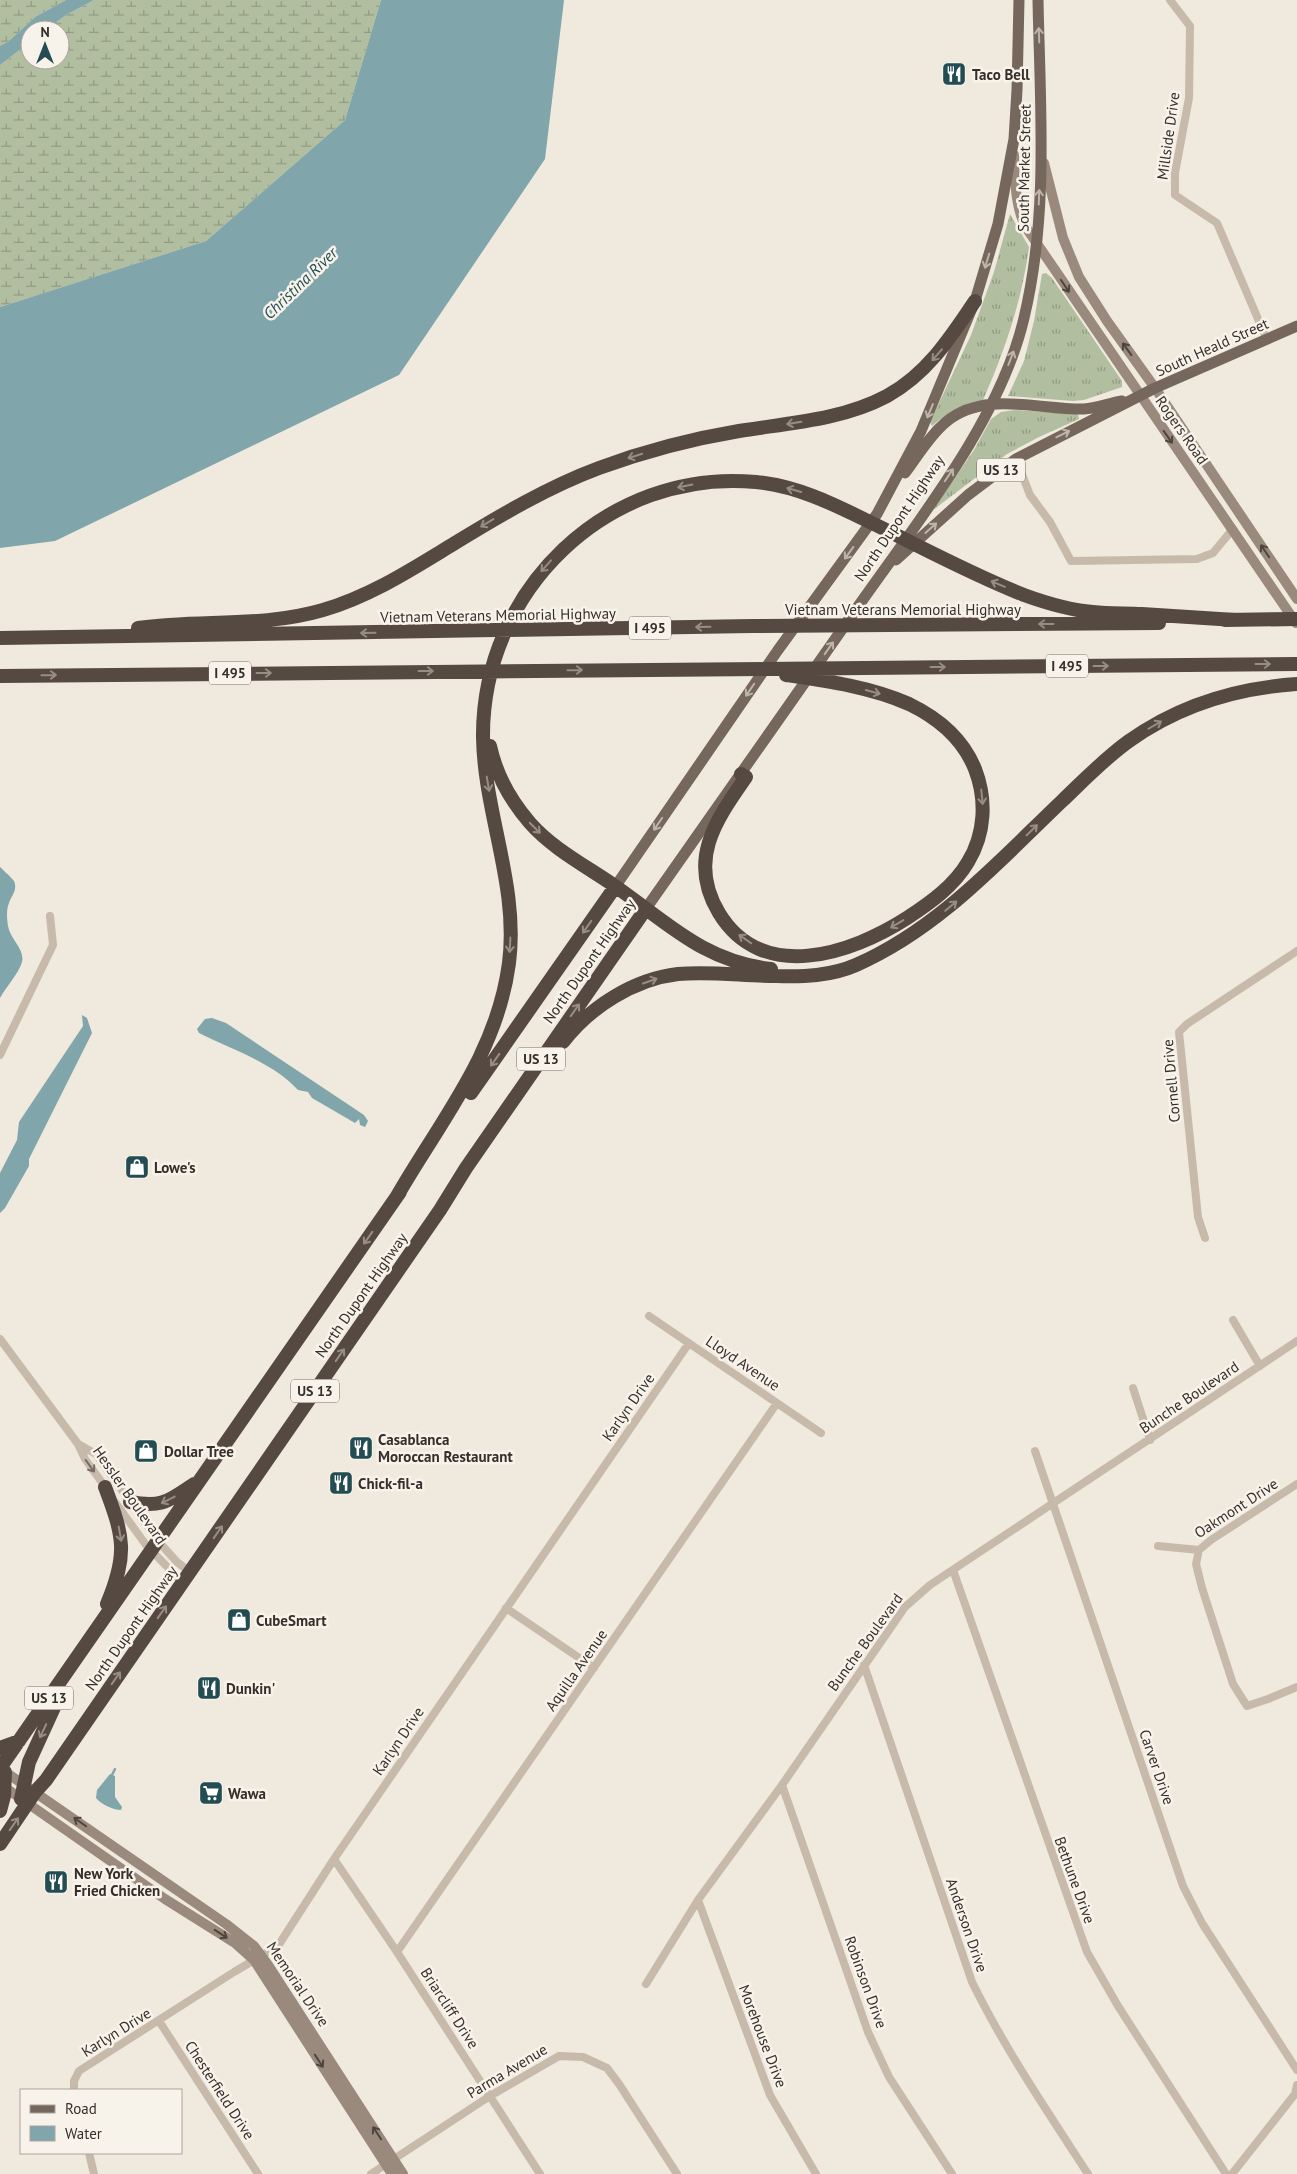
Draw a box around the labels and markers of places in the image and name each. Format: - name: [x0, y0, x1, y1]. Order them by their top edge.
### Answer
- restaurant icon: Taco Bell: [941, 61, 967, 87]
- place label: Taco Bell: [972, 65, 1030, 84]
- shop icon: Lowe's: [124, 1154, 150, 1180]
- place label: Lowe's: [154, 1158, 196, 1177]
- place label: Casablanca Moroccan Restaurant: [378, 1430, 513, 1466]
- restaurant icon: Casablanca Moroccan Restaurant: [348, 1435, 374, 1461]
- shop icon: Dollar Tree: [133, 1438, 159, 1464]
- place label: Dollar Tree: [164, 1442, 234, 1461]
- restaurant icon: Chick-fil-a: [328, 1470, 354, 1496]
- place label: Chick-fil-a: [358, 1474, 423, 1493]
- shop icon: CubeSmart: [226, 1607, 252, 1633]
- place label: CubeSmart: [256, 1611, 327, 1630]
- restaurant icon: Dunkin': [196, 1675, 222, 1701]
- place label: Dunkin': [226, 1679, 276, 1698]
- supermarket icon: Wawa: [198, 1780, 224, 1806]
- place label: Wawa: [228, 1784, 266, 1803]
- place label: New York Fried Chicken: [74, 1864, 160, 1900]
- restaurant icon: New York Fried Chicken: [43, 1869, 69, 1895]

